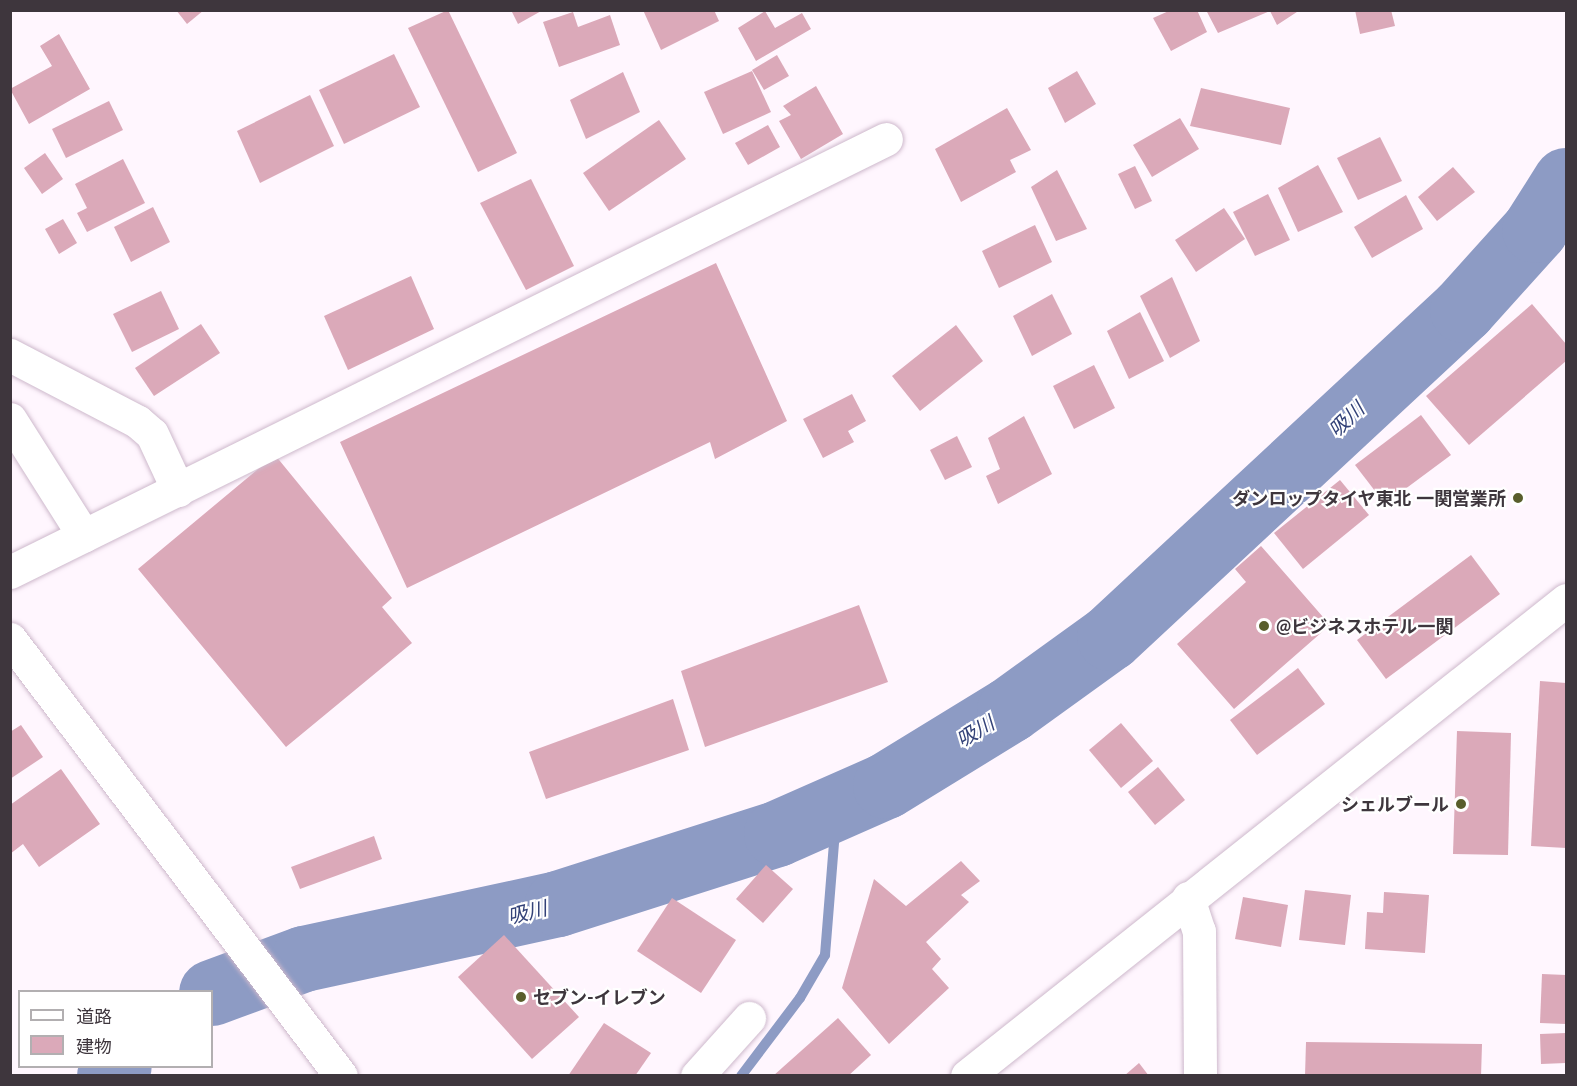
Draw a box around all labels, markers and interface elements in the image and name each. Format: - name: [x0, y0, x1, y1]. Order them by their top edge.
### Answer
- water label: 吸川: [1323, 397, 1369, 441]
- place label: ダンロップタイヤ東北 一関営業所: [1232, 487, 1506, 509]
- marker: ダンロップタイヤ東北 一関営業所: [1511, 491, 1525, 505]
- place label: @ビジネスホテル一関: [1276, 615, 1453, 637]
- marker: @ビジネスホテル一関: [1257, 619, 1271, 633]
- water label: 吸川: [952, 710, 998, 752]
- place label: シェルブール: [1341, 793, 1449, 815]
- marker: シェルブール: [1454, 797, 1468, 811]
- water label: 吸川: [505, 896, 549, 928]
- place label: セブン-イレブン: [533, 986, 666, 1008]
- legend: [18, 990, 213, 1068]
- marker: セブン-イレブン: [514, 990, 528, 1004]
- text: 道路: [76, 1005, 112, 1027]
- text: 建物: [76, 1035, 112, 1057]

